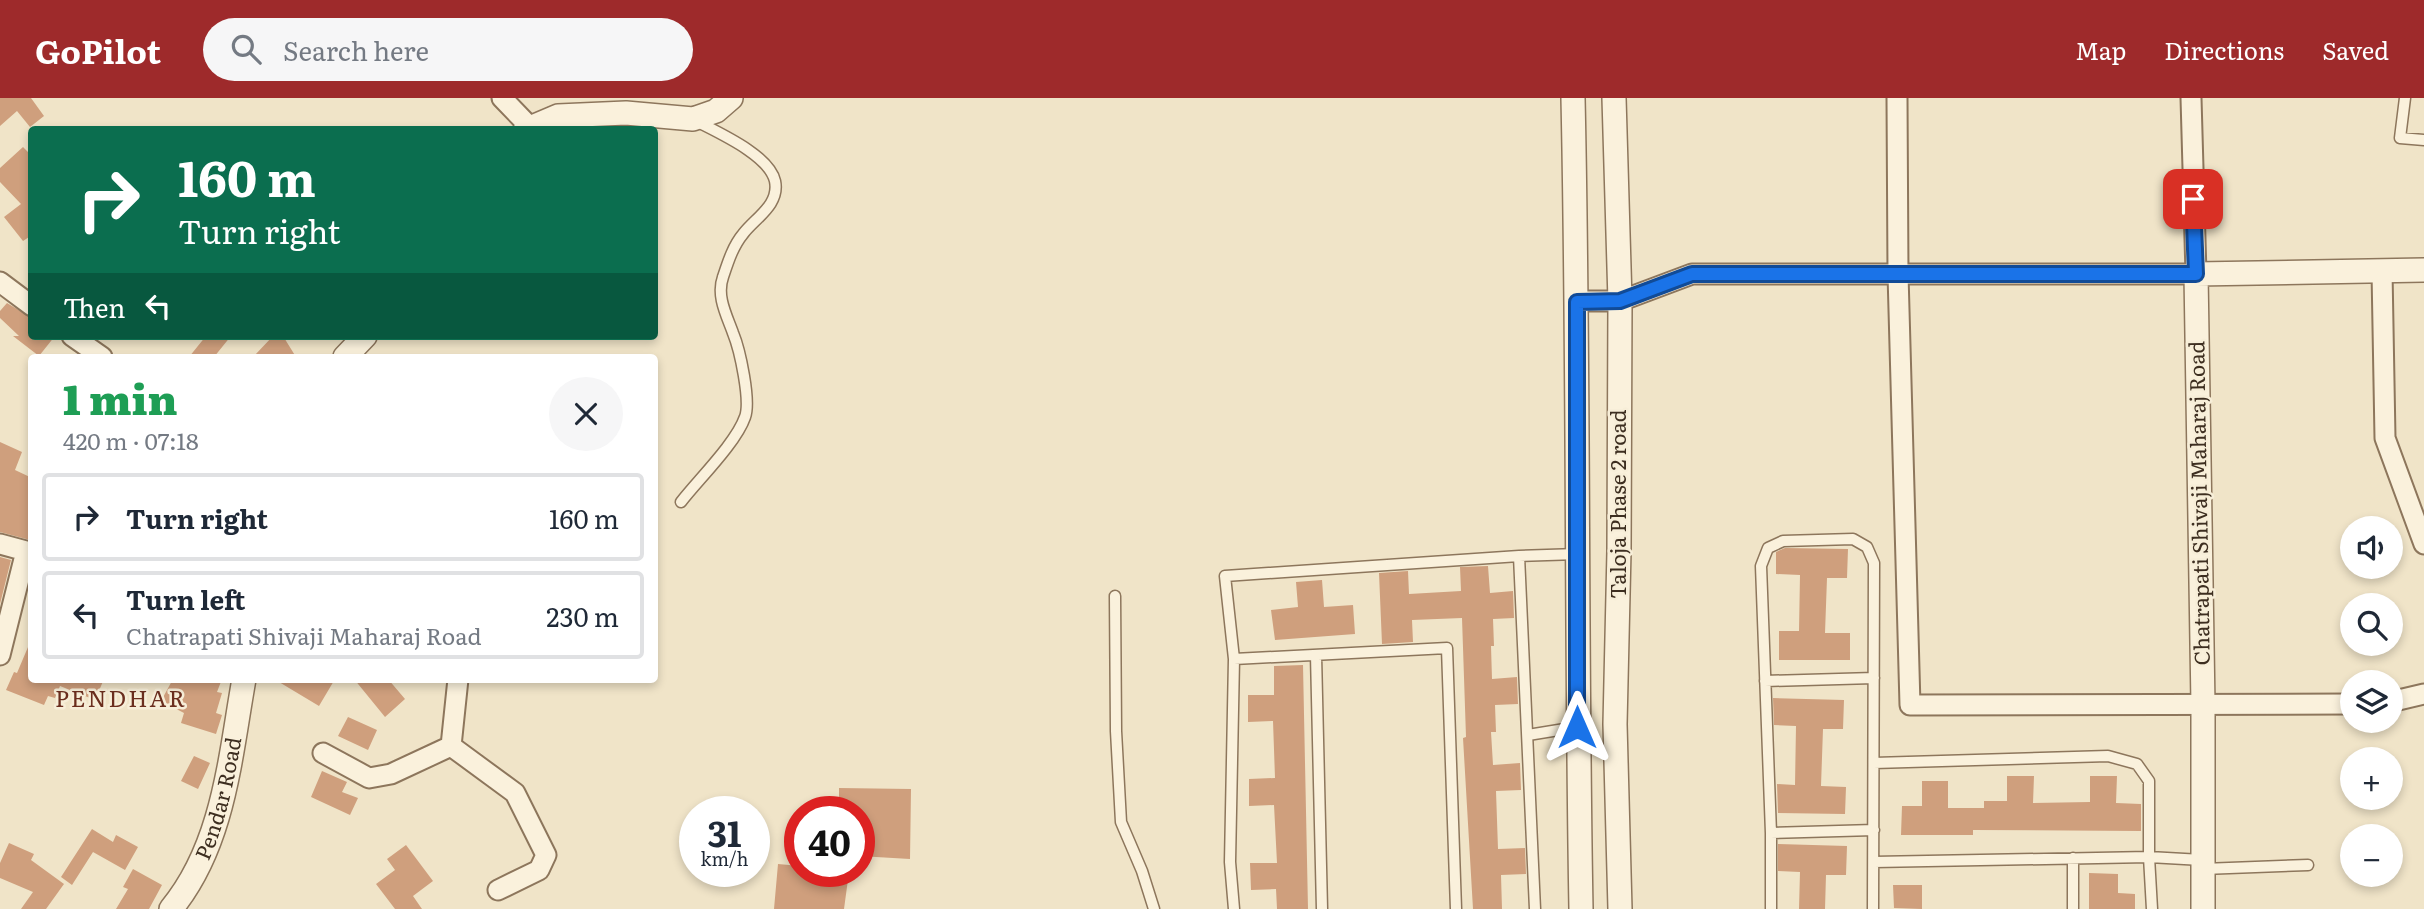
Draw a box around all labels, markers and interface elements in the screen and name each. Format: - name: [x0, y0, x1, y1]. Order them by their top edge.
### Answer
- search box: [203, 18, 693, 81]
- text: GoPilot: [35, 25, 161, 74]
- icon: search: [227, 30, 265, 68]
- text: Search here: [283, 30, 429, 69]
- text: Map: [2075, 32, 2126, 67]
- text: Directions: [2164, 32, 2284, 67]
- text: Saved: [2322, 32, 2389, 67]
- text: 160 m: [178, 139, 316, 212]
- icon: right: [63, 154, 154, 245]
- pin: [2163, 169, 2223, 229]
- icon: arrive: [2174, 180, 2212, 218]
- text: Turn right: [178, 206, 340, 254]
- text: Then: [63, 287, 125, 326]
- icon: left: [139, 287, 177, 325]
- street label: Chatrapati Shivaji Maharaj Road: [2179, 340, 2216, 666]
- text: 1 min: [63, 366, 178, 428]
- button: close: [549, 377, 623, 451]
- street label: Taloja Phase 2 road: [1601, 409, 1632, 599]
- text: 420 m · 07:18: [63, 423, 199, 457]
- icon: right: [67, 498, 105, 536]
- text: Turn right: [126, 498, 268, 537]
- text: 160 m: [549, 498, 619, 537]
- map controls: [2340, 516, 2403, 887]
- button: sound: [2340, 516, 2403, 579]
- text: Turn left: [126, 579, 245, 618]
- button: search: [2340, 593, 2403, 656]
- icon: left: [67, 596, 105, 634]
- text: 230 m: [546, 596, 619, 635]
- text: Chatrapati Shivaji Maharaj Road: [126, 618, 482, 652]
- button: layers: [2340, 670, 2403, 733]
- district label: PENDHAR: [55, 680, 187, 714]
- position arrow: [1540, 690, 1614, 764]
- street label: Pendar Road: [185, 734, 247, 864]
- button: +: [2340, 747, 2403, 810]
- speed limit sign: 40: [784, 796, 875, 887]
- text: 31: [707, 806, 742, 858]
- button: −: [2340, 824, 2403, 887]
- text: km/h: [701, 845, 748, 872]

